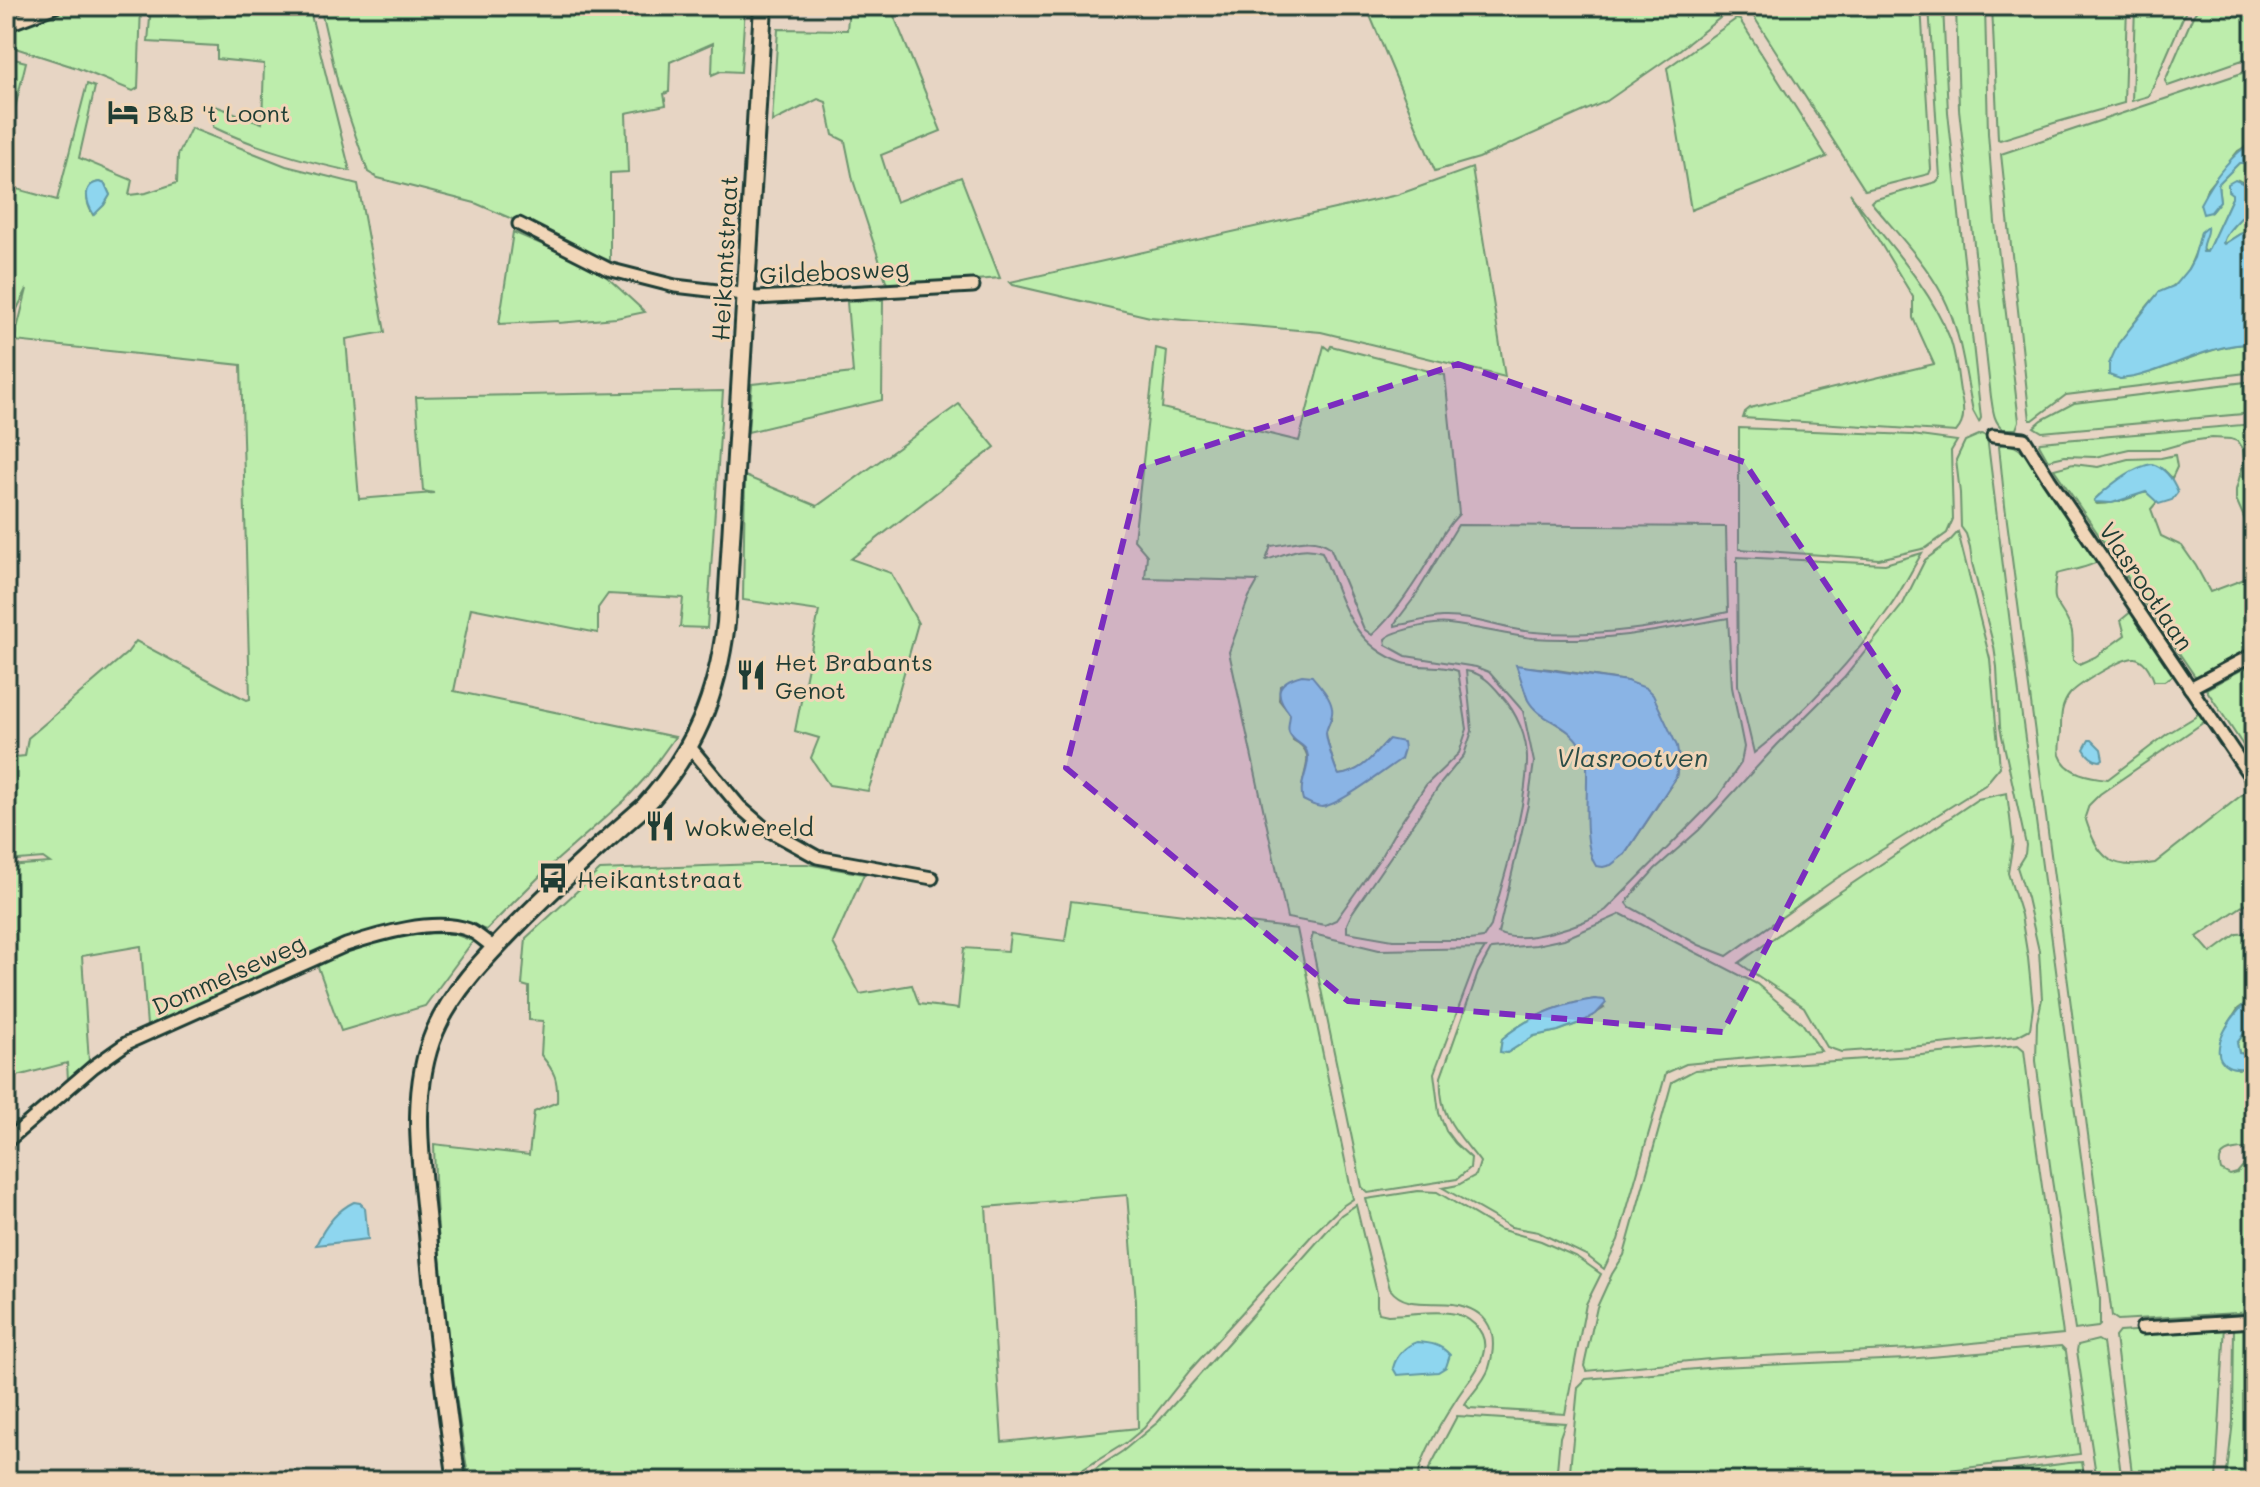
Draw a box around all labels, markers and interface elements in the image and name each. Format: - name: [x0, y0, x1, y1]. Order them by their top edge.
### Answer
- hotel icon: B&B 't Loont: [106, 95, 140, 129]
- place label: B&B 't Loont: [147, 97, 290, 128]
- street label: Heikantstraat: [704, 174, 744, 342]
- street label: Gildebosweg: [758, 252, 910, 290]
- street label: Vlasrootlaan: [2093, 516, 2201, 656]
- place label: Het Brabants Genot: [775, 646, 933, 705]
- restaurant icon: Het Brabants Genot: [734, 658, 768, 692]
- water label: Vlasrootven: [1556, 740, 1708, 774]
- restaurant icon: Wokwereld: [643, 809, 677, 843]
- place label: Wokwereld: [684, 811, 814, 842]
- bus stop icon: Heikantstraat: [536, 861, 570, 895]
- place label: Heikantstraat: [577, 863, 743, 894]
- street label: Dommelseweg: [147, 927, 309, 1021]

